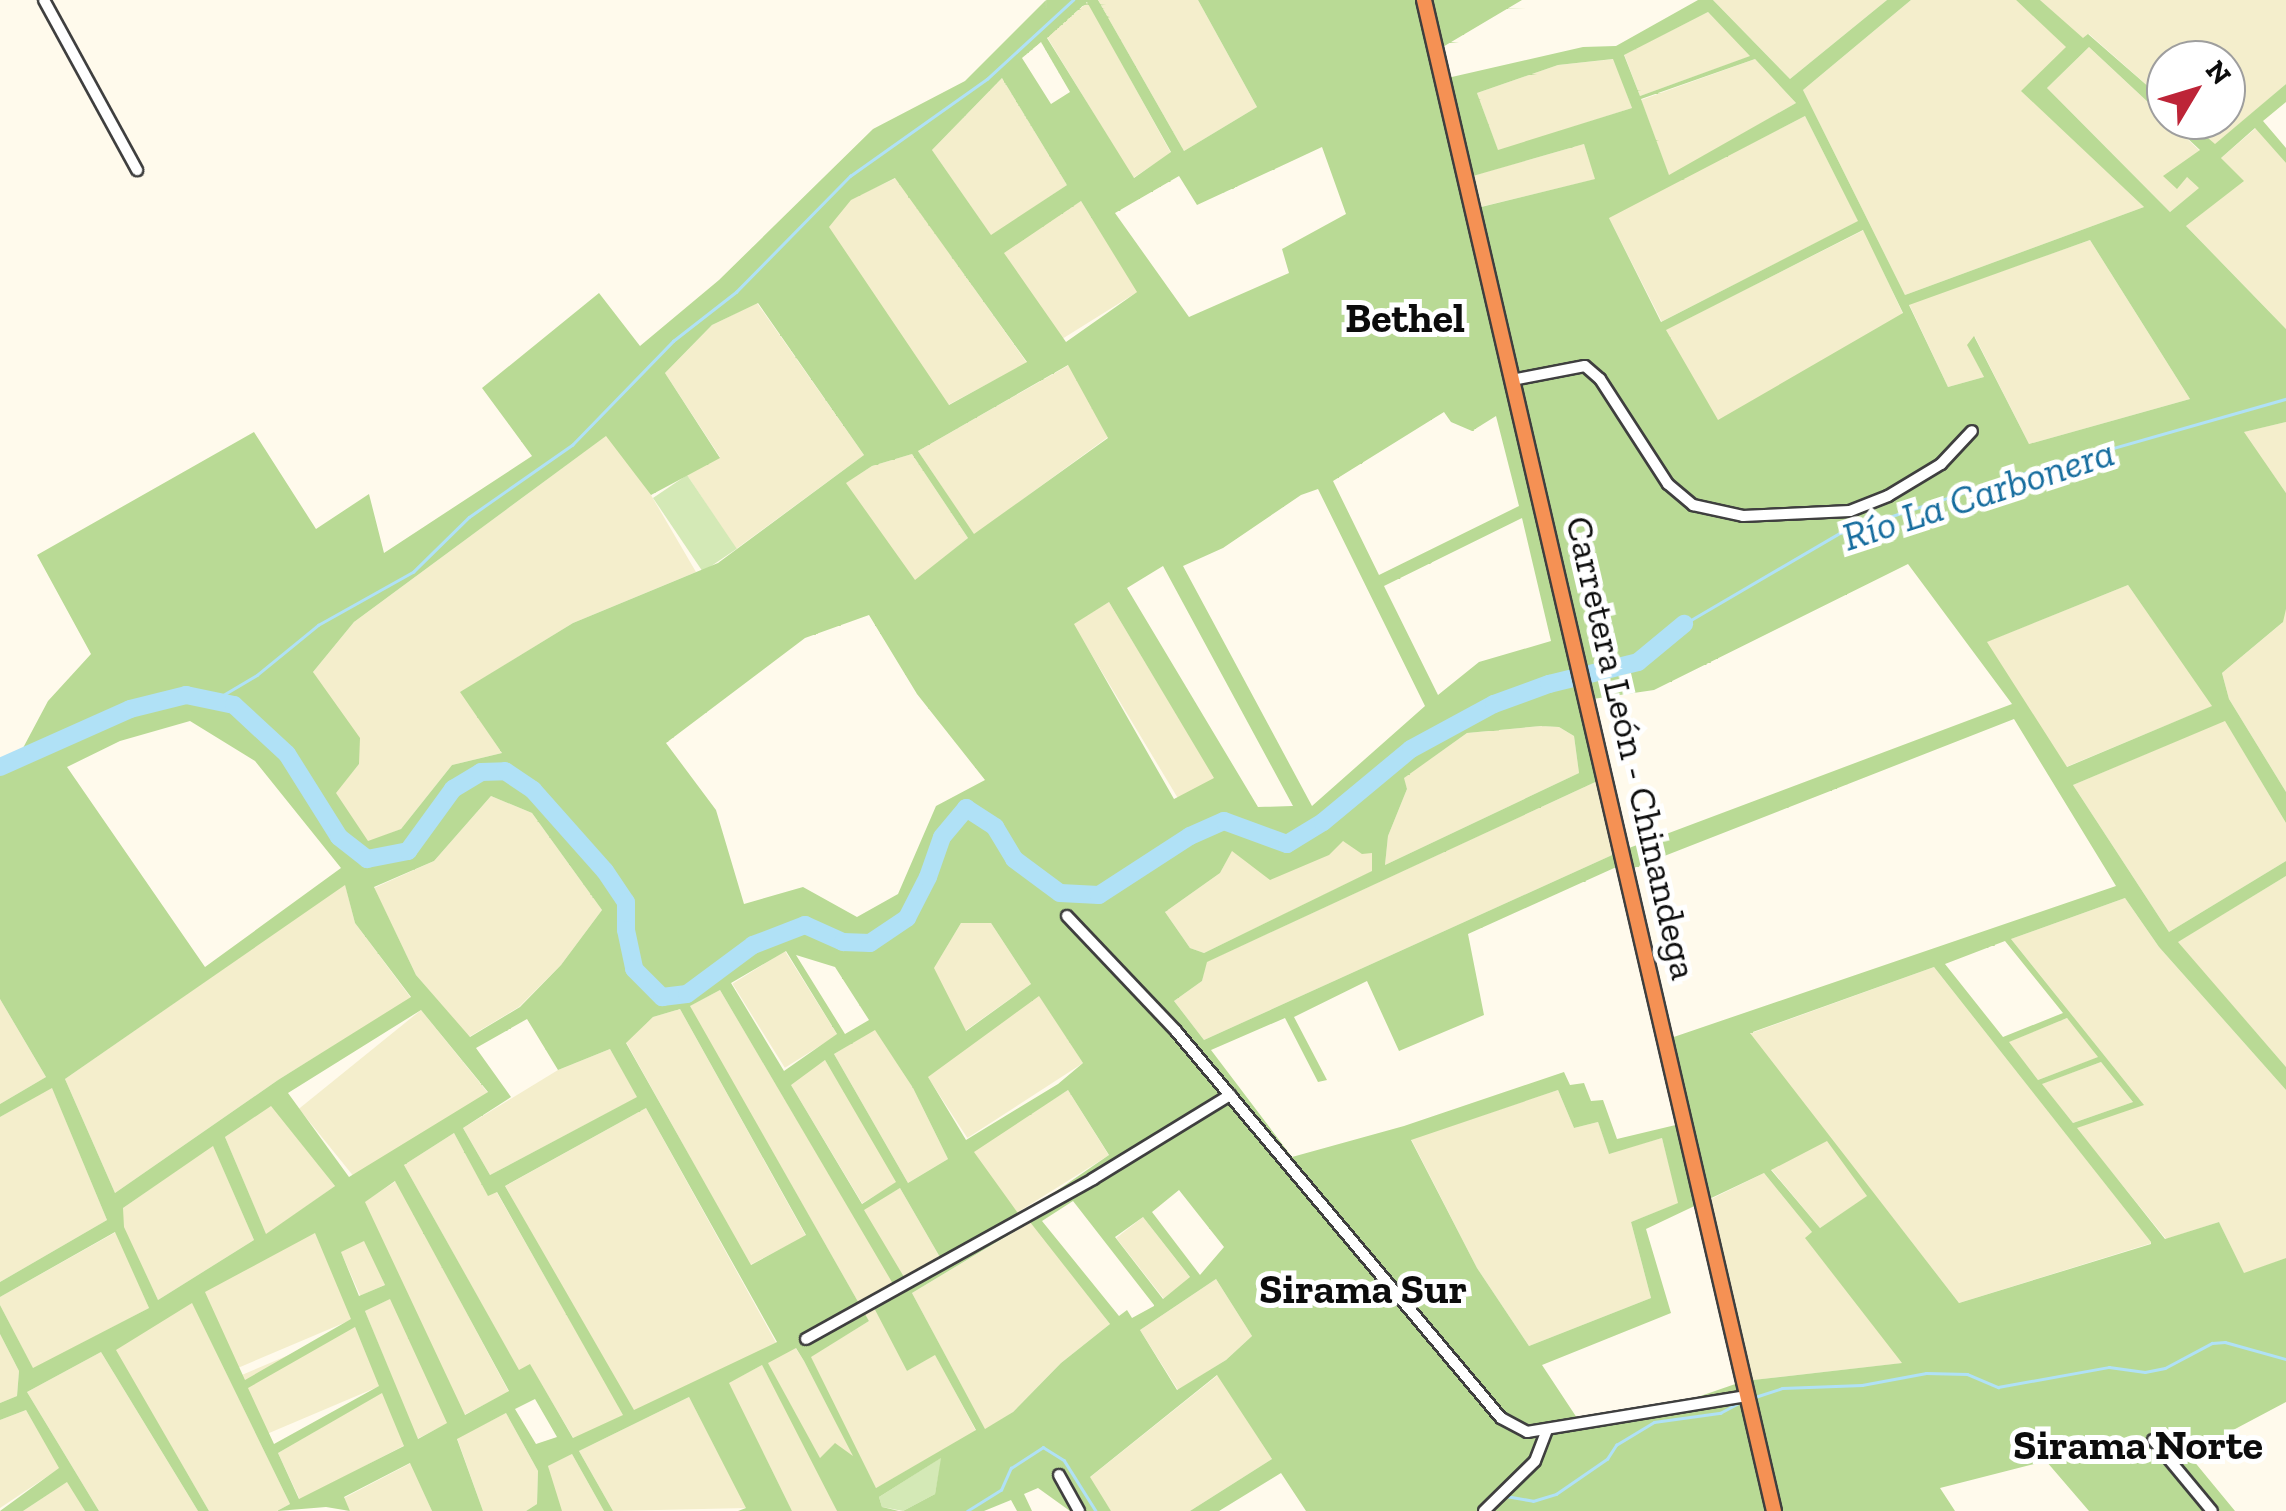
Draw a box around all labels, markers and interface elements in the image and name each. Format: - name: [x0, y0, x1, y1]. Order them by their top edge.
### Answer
- north arrow: [2146, 40, 2246, 140]
- text: N: [2199, 54, 2238, 91]
- district label: Bethel: [1345, 293, 1465, 343]
- water label: Río La Carbonera: [1836, 427, 2120, 561]
- street label: Carretera León - Chinandega: [1555, 512, 1707, 984]
- district label: Sirama Sur: [1259, 1264, 1467, 1314]
- district label: Sirama Norte: [2013, 1420, 2263, 1470]

